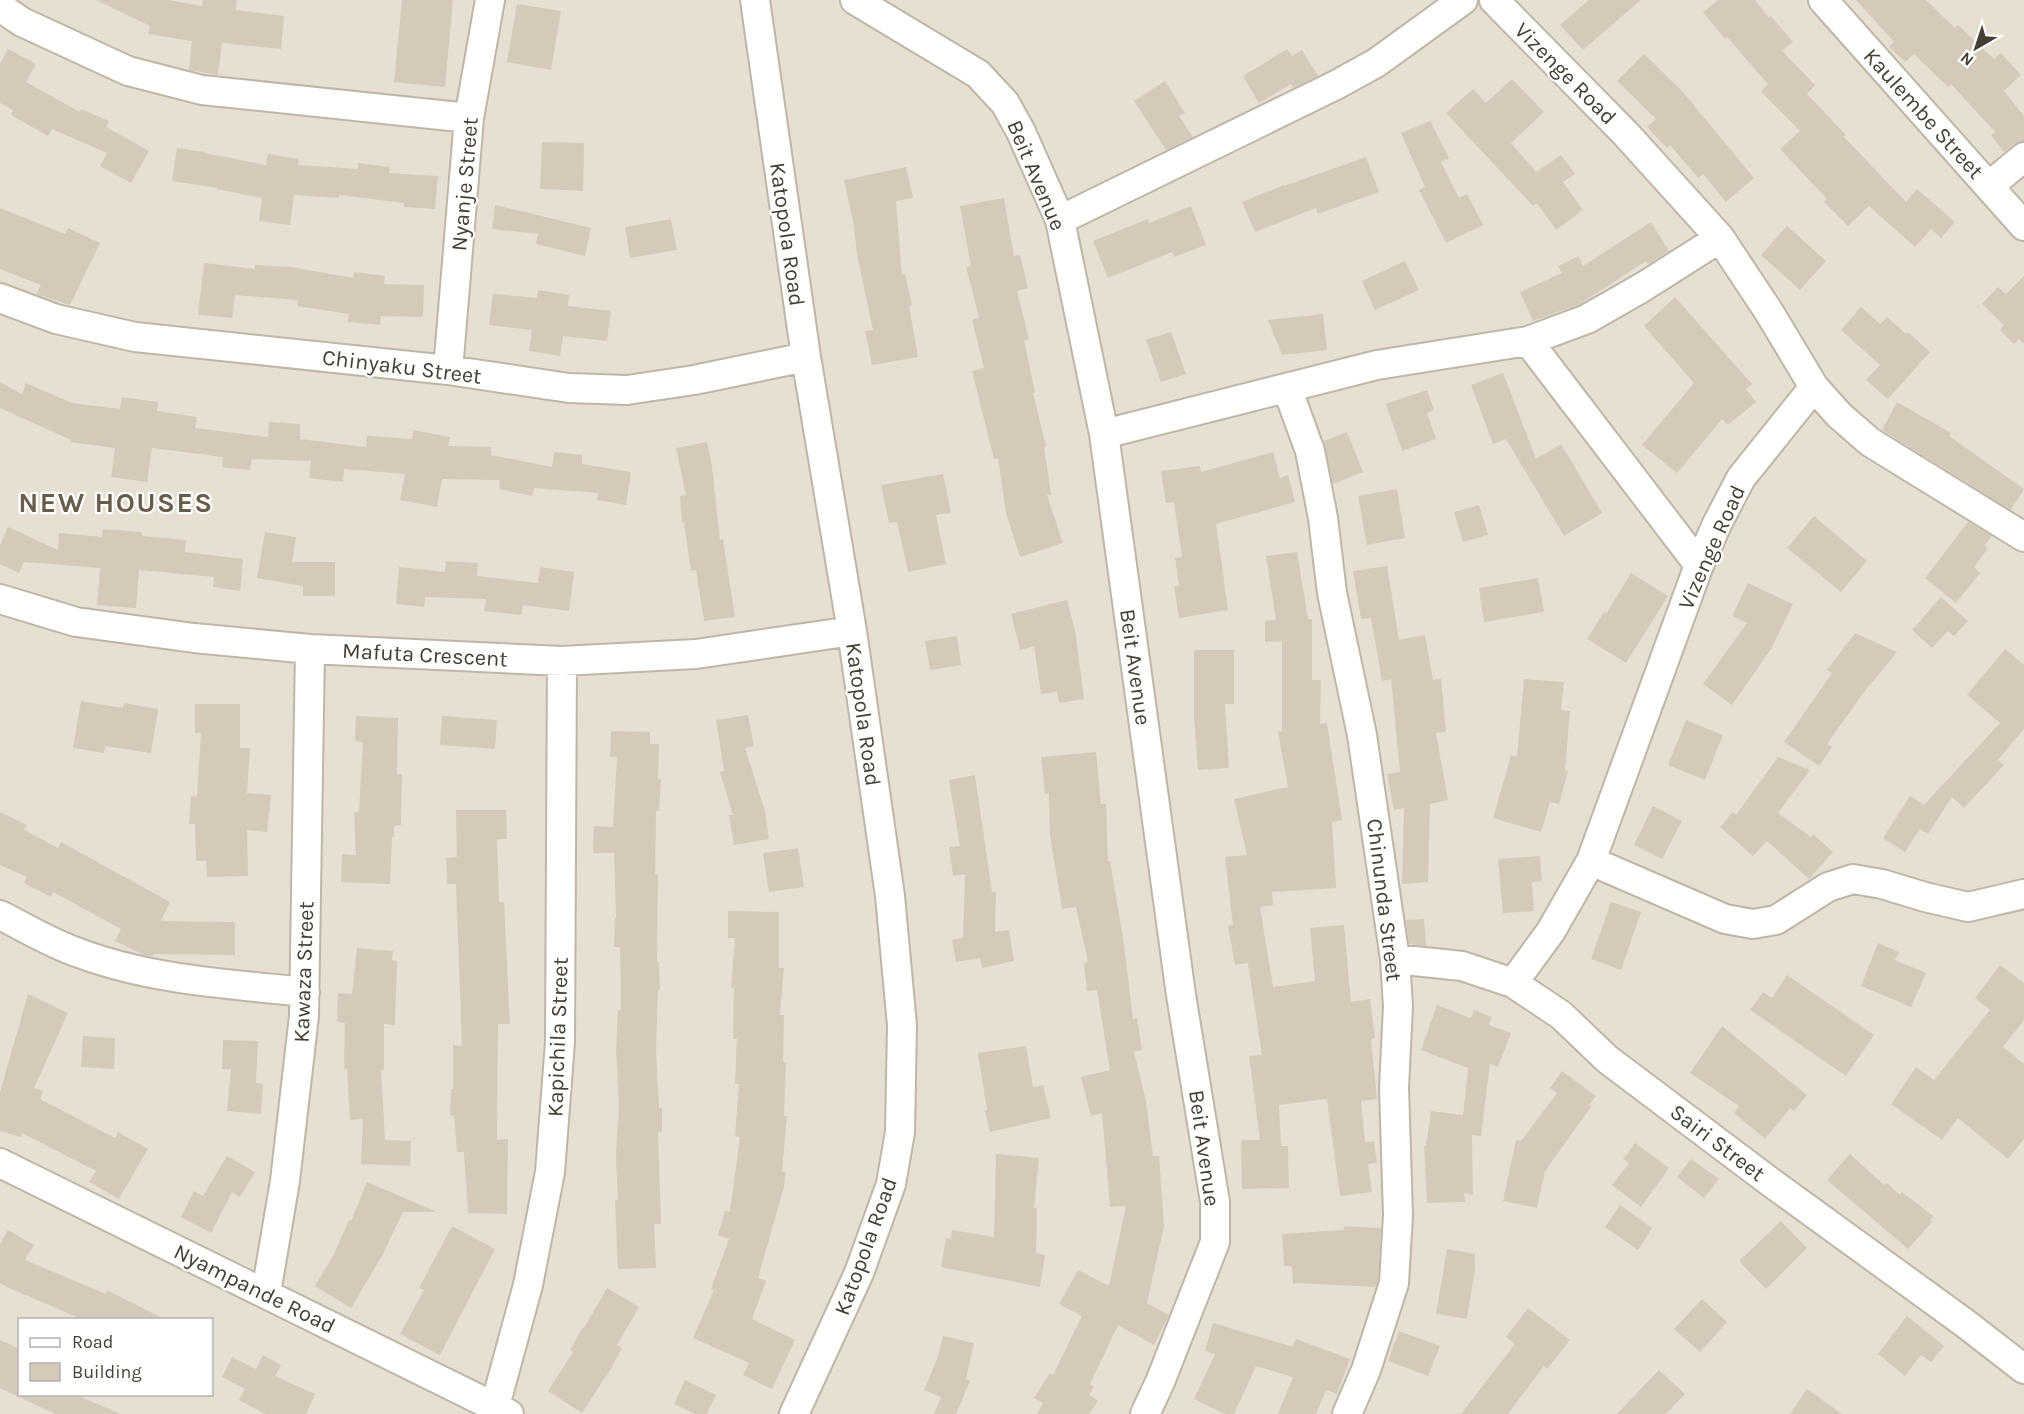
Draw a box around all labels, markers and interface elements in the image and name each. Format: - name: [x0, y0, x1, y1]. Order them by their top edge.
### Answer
- street label: Vizenge Road: [1509, 17, 1622, 130]
- north arrow: [1946, 18, 2006, 78]
- street label: Kaulembe Street: [1858, 43, 1989, 184]
- text: N: [1956, 48, 1977, 70]
- street label: Nyanje Street: [446, 116, 484, 252]
- street label: Beit Avenue: [1001, 116, 1071, 235]
- street label: Katopola Road: [764, 161, 810, 308]
- street label: Chinyaku Street: [321, 344, 483, 390]
- street label: Vizenge Road: [1673, 481, 1751, 614]
- district label: NEW HOUSES: [18, 486, 214, 519]
- street label: Beit Avenue: [1114, 607, 1156, 727]
- street label: Mafuta Crescent: [342, 638, 508, 672]
- street label: Katopola Road: [840, 641, 886, 788]
- street label: Chinunda Street: [1361, 817, 1407, 983]
- street label: Kawaza Street: [289, 901, 319, 1043]
- street label: Kapichila Street: [542, 957, 574, 1117]
- street label: Beit Avenue: [1183, 1088, 1225, 1208]
- street label: Sairi Street: [1665, 1099, 1770, 1187]
- street label: Katopola Road: [829, 1174, 903, 1319]
- street label: Nyampande Road: [170, 1239, 340, 1339]
- legend: [18, 1318, 213, 1396]
- text: Road: [72, 1331, 113, 1353]
- text: Building: [72, 1361, 142, 1383]

